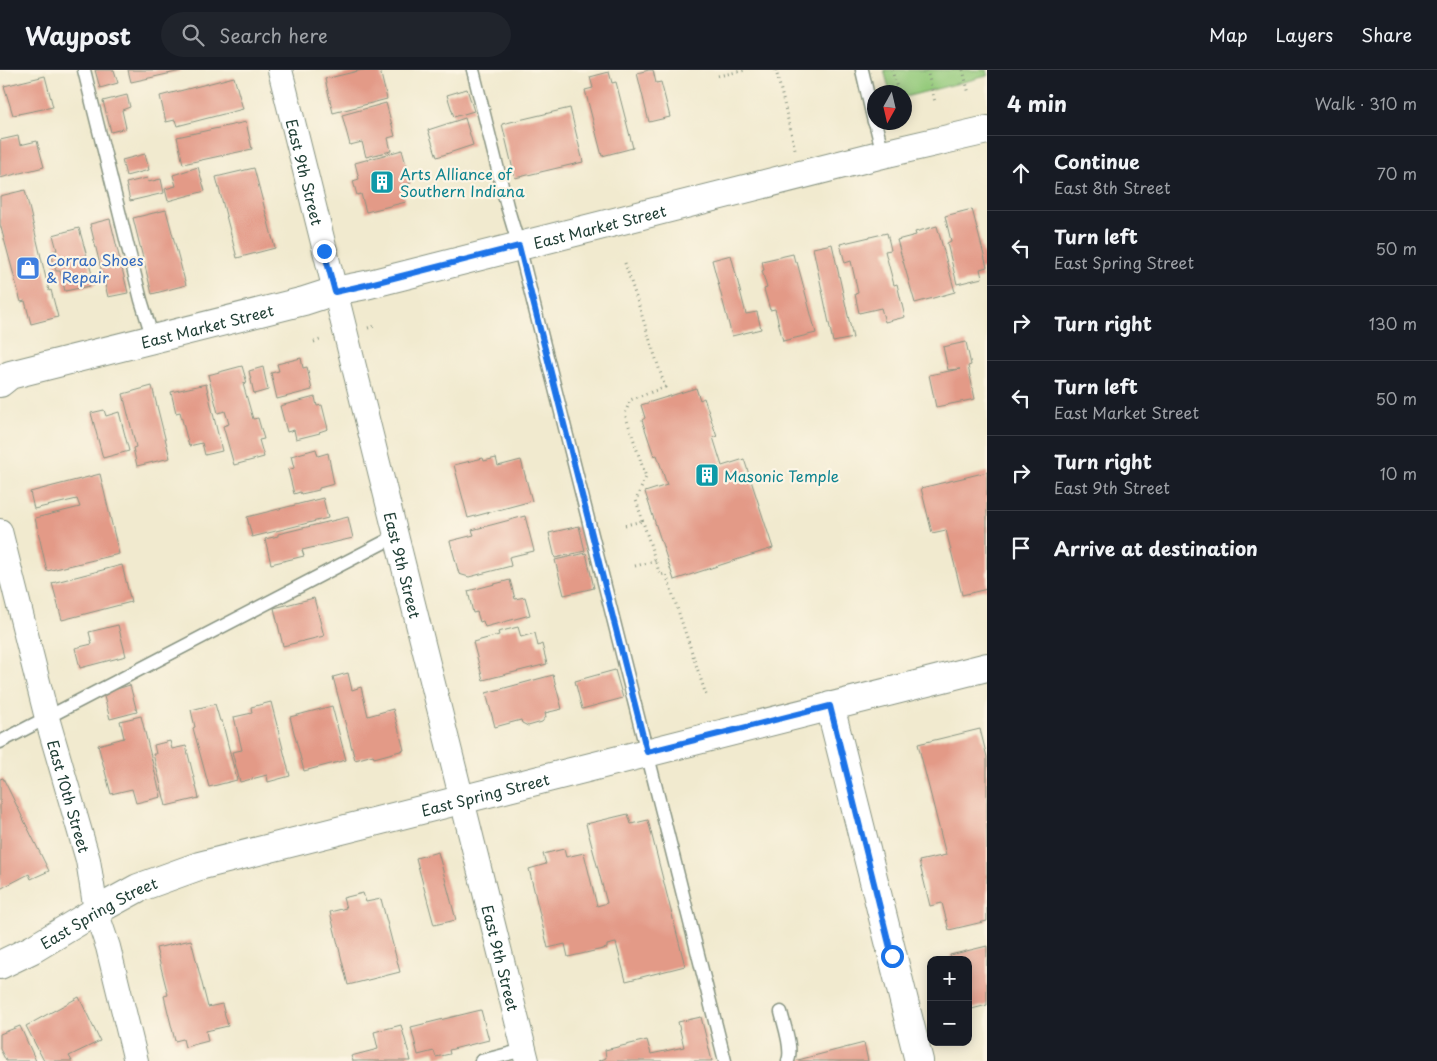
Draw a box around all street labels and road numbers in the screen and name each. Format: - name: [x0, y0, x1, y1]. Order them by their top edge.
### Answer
- street label: East 9th Street: [281, 116, 330, 227]
- street label: East Market Street: [531, 198, 668, 254]
- street label: East Market Street: [138, 298, 276, 353]
- street label: East 9th Street: [379, 509, 428, 620]
- street label: East 10th Street: [42, 737, 97, 855]
- street label: East Spring Street: [418, 767, 552, 821]
- street label: East Spring Street: [35, 871, 160, 954]
- street label: East 9th Street: [477, 902, 526, 1013]

